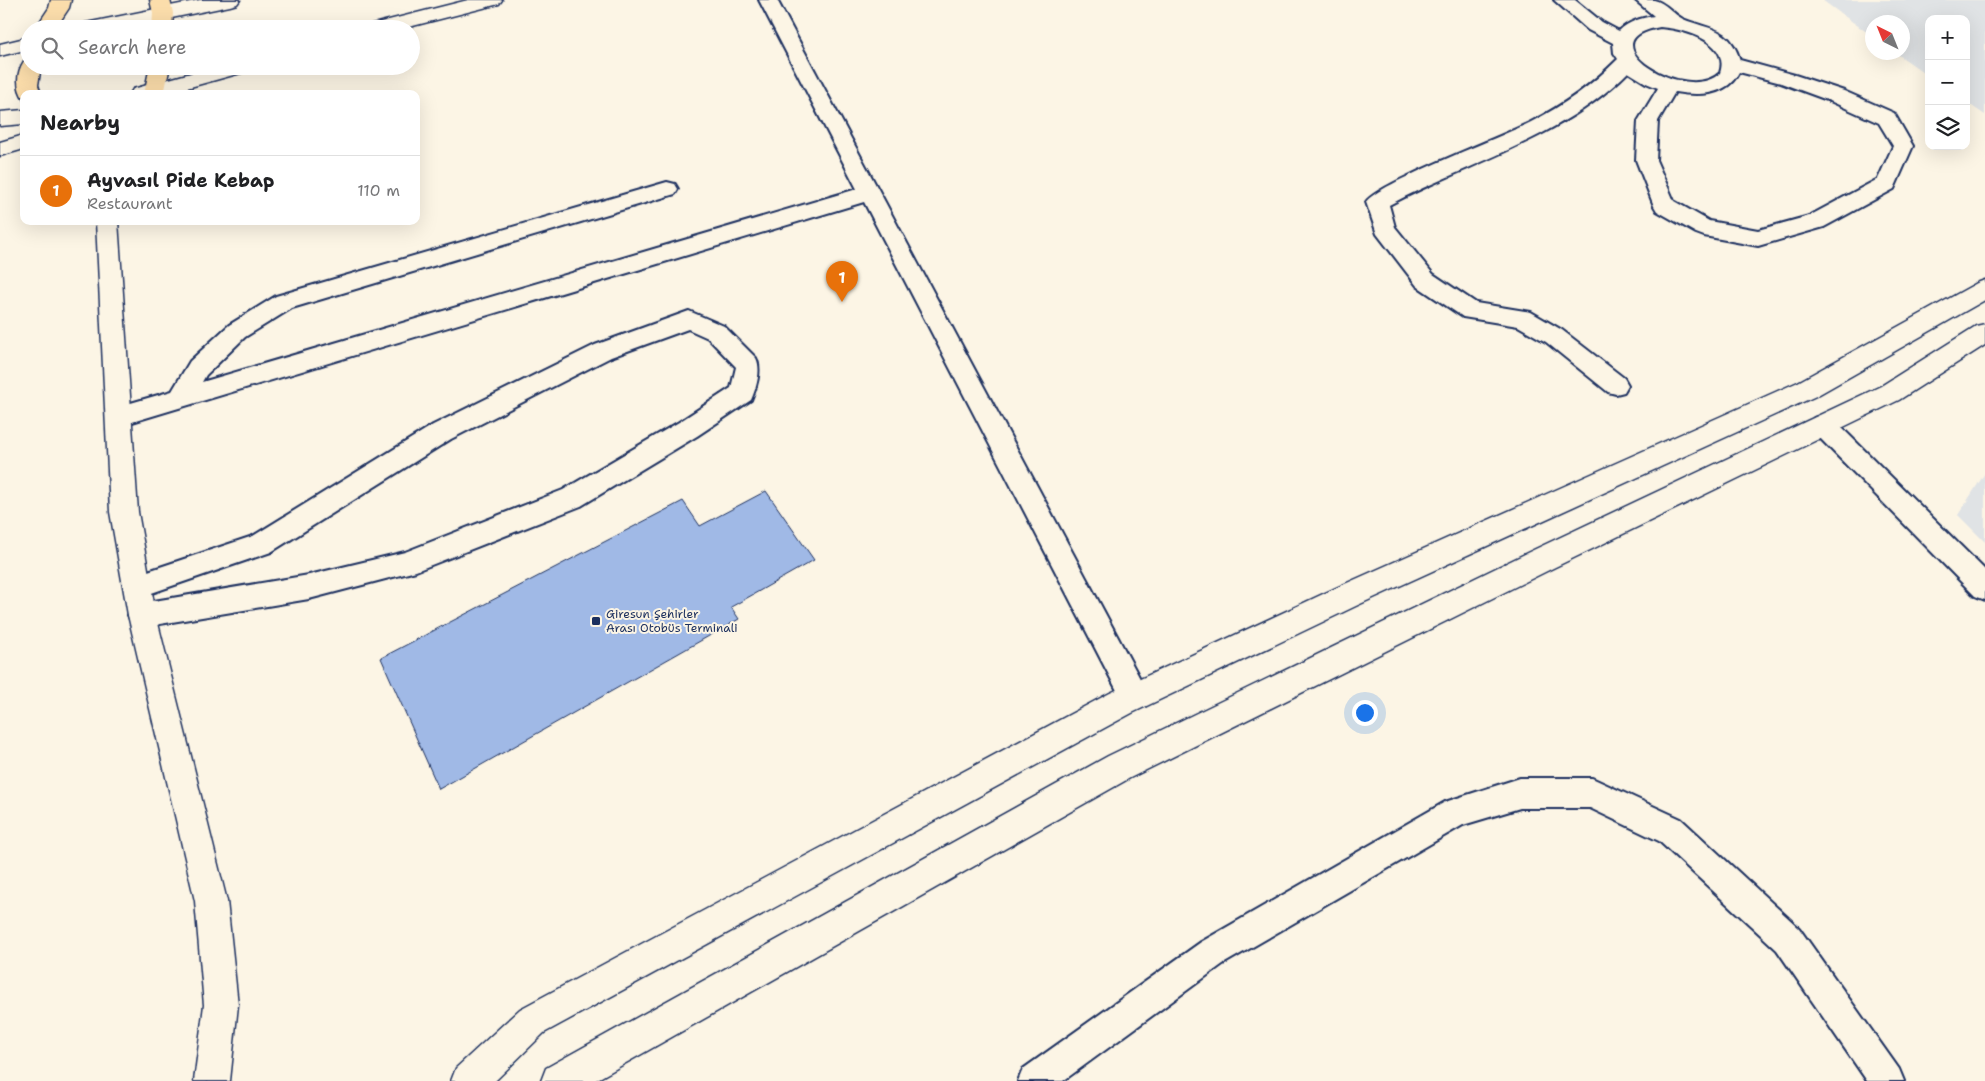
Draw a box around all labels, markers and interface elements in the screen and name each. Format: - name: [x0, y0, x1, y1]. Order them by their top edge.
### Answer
- north arrow: [1865, 15, 1910, 60]
- map controls: [1925, 15, 1970, 150]
- button: +: [1925, 15, 1970, 60]
- search box: [20, 20, 420, 75]
- icon: search: [38, 34, 66, 62]
- text: Search here: [78, 35, 187, 60]
- button: −: [1925, 60, 1970, 105]
- button: layers: [1925, 105, 1970, 150]
- text: Nearby: [40, 109, 120, 137]
- text: Ayvasıl Pide Kebap: [87, 168, 274, 193]
- text: 1: [52, 180, 60, 201]
- text: 110 m: [357, 180, 400, 201]
- text: Restaurant: [87, 193, 173, 214]
- pin: 1: [826, 261, 858, 302]
- place label: Giresun Şehirler Arası Otobüs Terminali: [606, 606, 738, 636]
- marker: Giresun Şehirler Arası Otobüs Terminali: [590, 615, 602, 627]
- your location: [1352, 700, 1378, 726]

